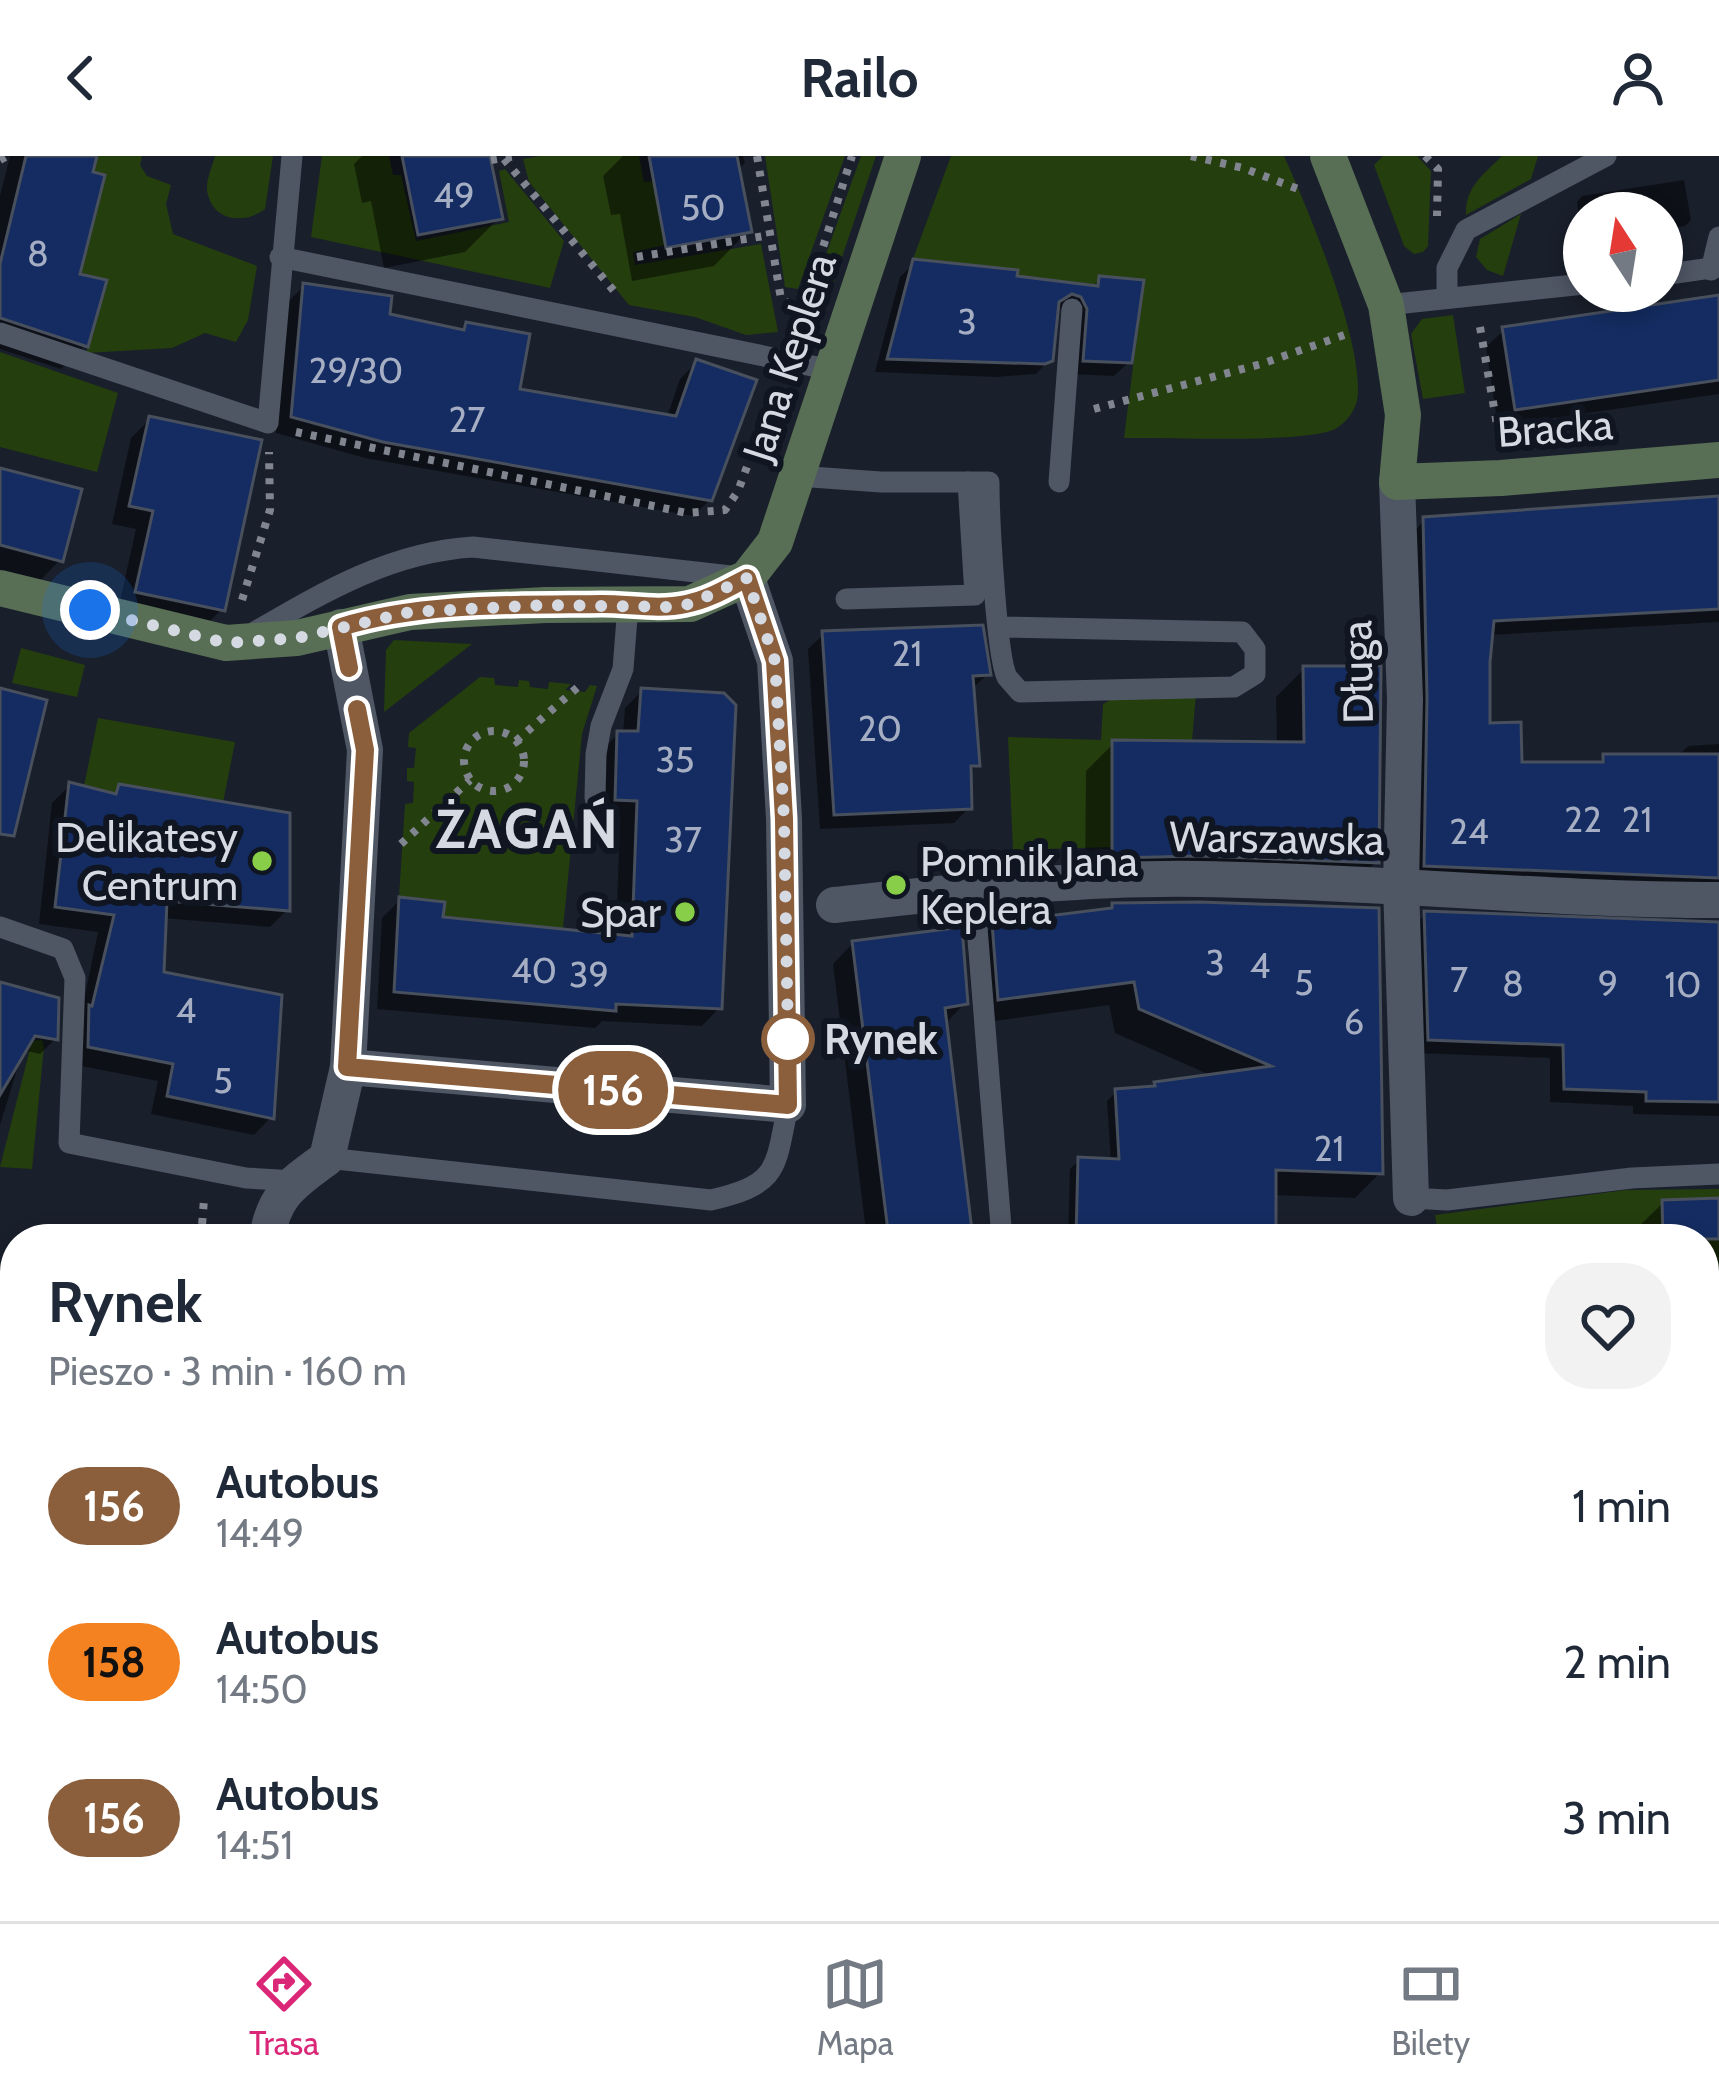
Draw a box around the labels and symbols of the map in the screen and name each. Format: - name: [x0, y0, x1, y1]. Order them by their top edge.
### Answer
- house number: 49: [433, 173, 475, 217]
- house number: 50: [681, 185, 725, 229]
- north arrow: [1563, 192, 1683, 312]
- house number: 8: [27, 231, 49, 275]
- street label: Jana Keplera: [731, 247, 847, 468]
- house number: 3: [957, 299, 977, 343]
- house number: 29/30: [309, 348, 403, 392]
- house number: 27: [449, 397, 485, 441]
- street label: Bracka: [1495, 398, 1615, 458]
- your location: [60, 580, 120, 640]
- street label: Długa: [1330, 620, 1384, 724]
- house number: 21: [892, 631, 922, 675]
- house number: 20: [858, 706, 902, 750]
- house number: 35: [656, 737, 694, 781]
- district label: ŻAGAŃ: [435, 796, 621, 862]
- house number: 22: [1564, 797, 1602, 841]
- house number: 21: [1622, 797, 1652, 841]
- house number: 24: [1449, 809, 1489, 853]
- street label: Warszawska: [1169, 810, 1385, 866]
- place label: Delikatesy Centrum: [55, 811, 238, 911]
- house number: 37: [664, 817, 702, 861]
- place label: Pomnik Jana Keplera: [920, 835, 1138, 935]
- marker: Delikatesy Centrum: [249, 848, 275, 874]
- marker: Pomnik Jana Keplera: [883, 872, 909, 898]
- place label: Spar: [580, 886, 662, 938]
- marker: Spar: [672, 899, 698, 925]
- house number: 3: [1205, 940, 1225, 984]
- house number: 4: [1250, 943, 1270, 987]
- house number: 40: [511, 948, 557, 992]
- house number: 39: [569, 952, 609, 996]
- house number: 7: [1450, 957, 1468, 1001]
- house number: 5: [1294, 960, 1314, 1004]
- house number: 8: [1502, 961, 1524, 1005]
- house number: 9: [1598, 961, 1618, 1005]
- house number: 10: [1665, 962, 1701, 1006]
- house number: 4: [176, 988, 196, 1032]
- house number: 6: [1344, 999, 1364, 1043]
- place label: Rynek: [824, 1013, 938, 1065]
- marker: Rynek: [763, 1014, 813, 1064]
- line badge: 156: [544, 1051, 682, 1129]
- house number: 5: [213, 1058, 233, 1102]
- house number: 21: [1314, 1126, 1344, 1170]

